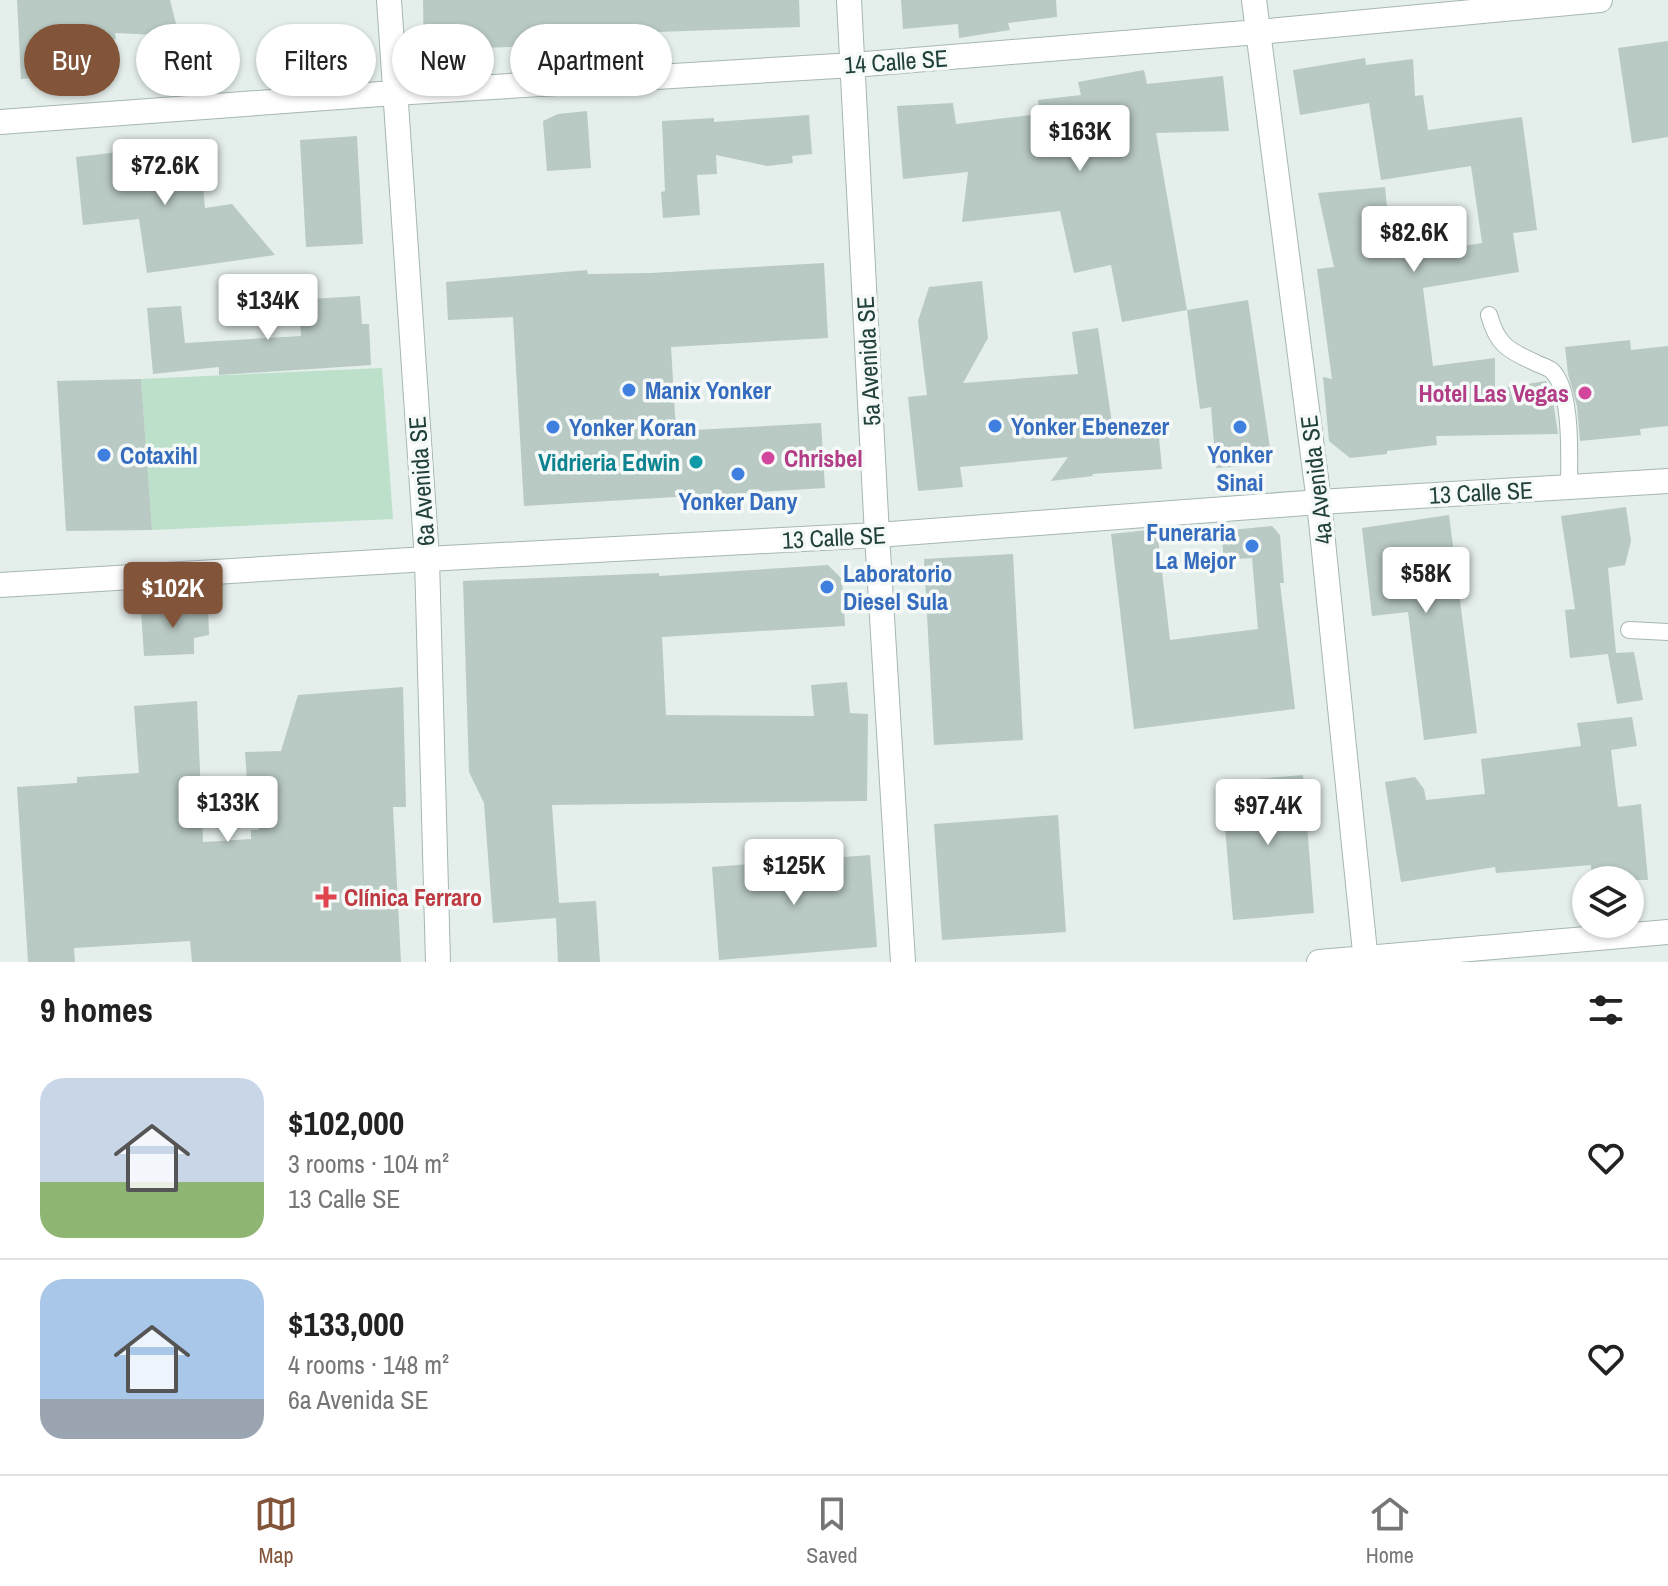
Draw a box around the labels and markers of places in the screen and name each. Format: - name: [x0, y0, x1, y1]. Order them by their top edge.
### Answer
- pin: $163K: [1024, 105, 1136, 173]
- pin: $72.6K: [100, 139, 230, 207]
- pin: $82.6K: [1349, 206, 1479, 274]
- pin: $134K: [212, 274, 324, 342]
- place label: Manix Yonker: [645, 374, 772, 406]
- place label: Hotel Las Vegas: [1418, 377, 1569, 409]
- marker: Manix Yonker: [620, 381, 638, 399]
- marker: Hotel Las Vegas: [1576, 384, 1594, 402]
- place label: Yonker Ebenezer: [1011, 410, 1170, 442]
- place label: Yonker Koran: [569, 411, 697, 443]
- marker: Yonker Ebenezer: [986, 417, 1004, 435]
- marker: Yonker Koran: [544, 418, 562, 436]
- marker: Yonker Sinai: [1231, 418, 1249, 436]
- place label: Yonker Sinai: [1207, 438, 1273, 498]
- place label: Cotaxihl: [120, 439, 198, 471]
- place label: Chrisbel: [784, 442, 863, 474]
- marker: Cotaxihl: [95, 446, 113, 464]
- place label: Vidrieria Edwin: [538, 446, 680, 478]
- marker: Chrisbel: [759, 449, 777, 467]
- marker: Vidrieria Edwin: [687, 453, 705, 471]
- marker: Yonker Dany: [729, 465, 747, 483]
- place label: Yonker Dany: [679, 485, 797, 517]
- place label: Funeraria La Mejor: [1146, 516, 1236, 576]
- marker: Funeraria La Mejor: [1243, 537, 1261, 555]
- pin: $58K: [1379, 547, 1473, 615]
- place label: Laboratorio Diesel Sula: [843, 557, 952, 617]
- pin: $102K: [117, 562, 229, 630]
- marker: Laboratorio Diesel Sula: [818, 578, 836, 596]
- pin: $133K: [172, 776, 284, 844]
- pin: $97.4K: [1203, 779, 1333, 847]
- pin: $125K: [738, 839, 850, 907]
- place label: Clínica Ferraro: [344, 881, 482, 913]
- marker: Clínica Ferraro: [315, 886, 337, 908]

